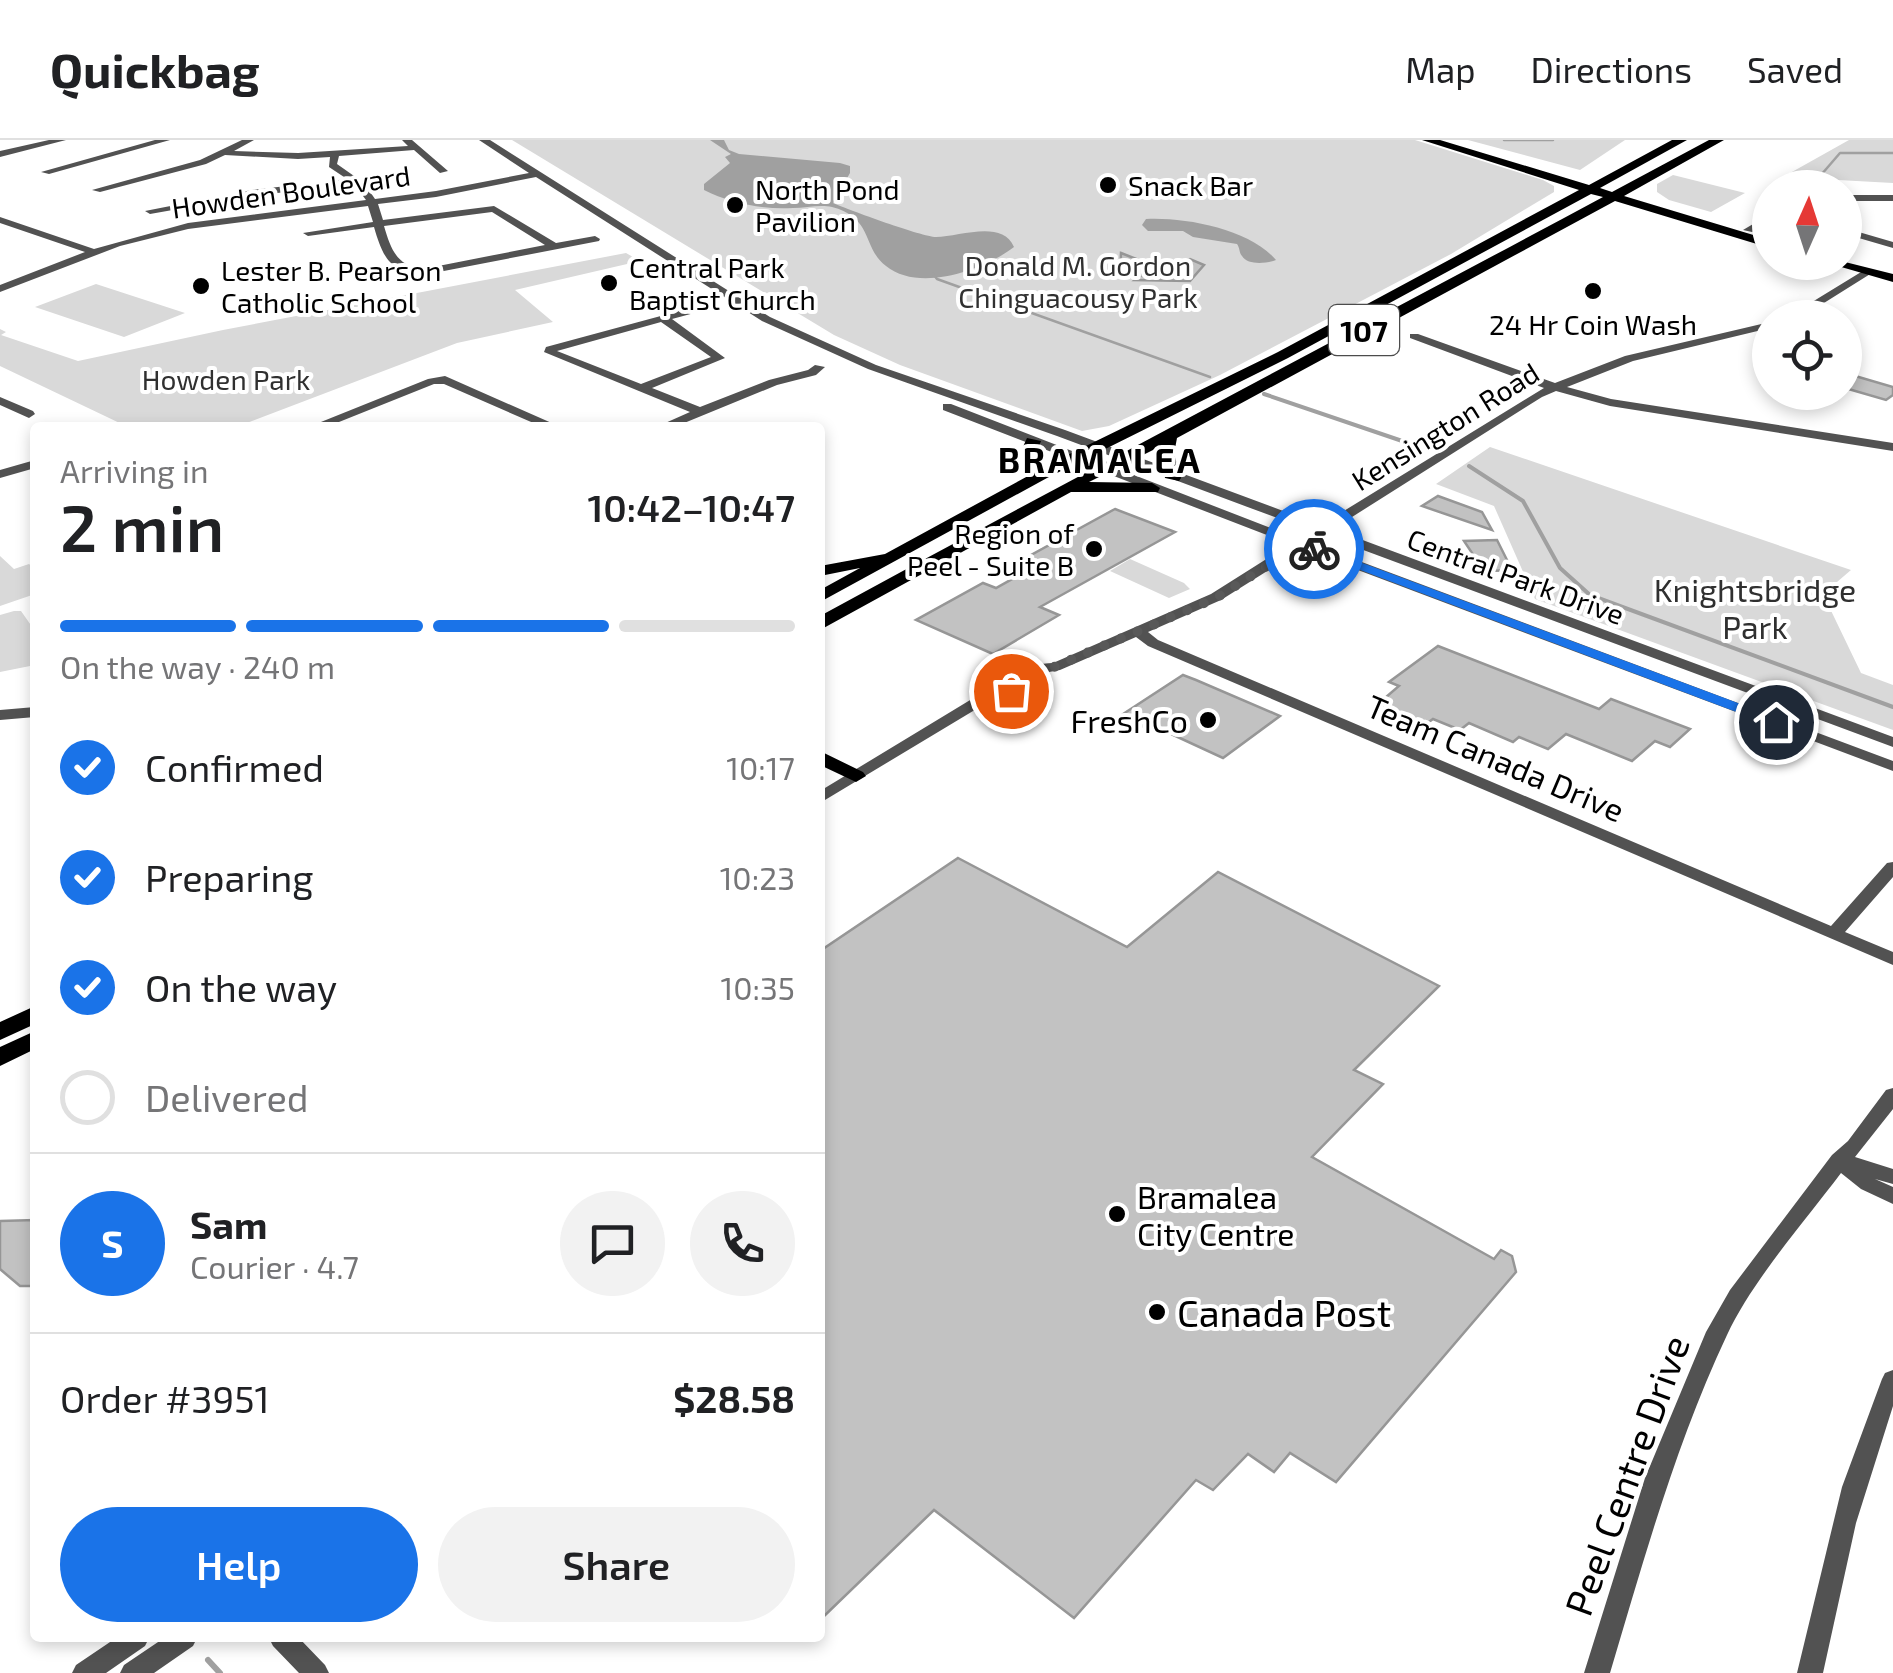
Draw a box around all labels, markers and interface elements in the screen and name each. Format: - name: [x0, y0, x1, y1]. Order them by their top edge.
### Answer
- text: Quickbag: [50, 40, 260, 98]
- text: Map: [1405, 48, 1476, 90]
- text: Directions: [1531, 48, 1692, 90]
- text: Saved: [1747, 48, 1843, 90]
- street label: Howden Boulevard: [169, 157, 413, 225]
- place label: Snack Bar: [1128, 168, 1253, 202]
- north arrow: [1752, 170, 1862, 280]
- map controls: [1752, 170, 1862, 410]
- place label: North Pond Pavilion: [755, 172, 900, 238]
- marker: Snack Bar: [1097, 174, 1119, 196]
- marker: North Pond Pavilion: [724, 194, 746, 216]
- park label: Donald M. Gordon Chinguacousy Park: [958, 248, 1198, 314]
- place label: Central Park Baptist Church: [629, 250, 816, 316]
- place label: Lester B. Pearson Catholic School: [221, 253, 442, 319]
- marker: Central Park Baptist Church: [598, 272, 620, 294]
- marker: Lester B. Pearson Catholic School: [190, 275, 212, 297]
- marker: 24 Hr Coin Wash: [1582, 280, 1604, 302]
- button: locate: [1752, 300, 1862, 410]
- road number: 107: [1329, 305, 1399, 355]
- place label: 24 Hr Coin Wash: [1489, 307, 1697, 341]
- street label: Kensington Road: [1345, 355, 1545, 497]
- park label: Howden Park: [142, 362, 310, 396]
- district label: BRAMALEA: [998, 438, 1202, 480]
- text: Arriving in: [60, 451, 209, 489]
- text: 10:42–10:47: [587, 484, 795, 530]
- text: 2 min: [60, 487, 224, 565]
- courier: [1264, 499, 1364, 599]
- place label: Region of Peel - Suite B: [907, 516, 1075, 582]
- street label: Central Park Drive: [1403, 521, 1629, 631]
- icon: bike: [1287, 522, 1342, 577]
- marker: Region of Peel - Suite B: [1083, 538, 1105, 560]
- park label: Knightsbridge Park: [1654, 570, 1856, 645]
- text: On the way · 240 m: [60, 647, 335, 685]
- pin: [969, 649, 1054, 734]
- icon: bag: [984, 664, 1039, 719]
- pin: [1734, 680, 1819, 765]
- street label: Team Canada Drive: [1362, 686, 1630, 828]
- icon: home: [1749, 695, 1804, 750]
- place label: FreshCo: [1070, 701, 1188, 739]
- marker: FreshCo: [1197, 709, 1219, 731]
- icon: check: [60, 740, 115, 795]
- text: Confirmed: [145, 744, 324, 790]
- text: 10:17: [726, 748, 795, 786]
- icon: check: [60, 850, 115, 905]
- text: Preparing: [145, 854, 313, 900]
- text: 10:23: [720, 858, 795, 896]
- icon: check: [60, 960, 115, 1015]
- text: On the way: [145, 964, 337, 1010]
- text: 10:35: [720, 968, 795, 1006]
- text: Delivered: [145, 1074, 309, 1120]
- place label: Bramalea City Centre: [1137, 1177, 1295, 1252]
- button: chat: [560, 1191, 665, 1296]
- button: phone: [690, 1191, 795, 1296]
- text: Sam: [190, 1201, 267, 1247]
- marker: Bramalea City Centre: [1106, 1203, 1128, 1225]
- text: S: [101, 1220, 124, 1266]
- text: Courier · 4.7: [190, 1247, 359, 1285]
- place label: Canada Post: [1177, 1289, 1391, 1335]
- marker: Canada Post: [1146, 1301, 1168, 1323]
- street label: Peel Centre Drive: [1554, 1329, 1698, 1621]
- text: Order #3951: [60, 1375, 270, 1421]
- text: $28.58: [673, 1375, 795, 1421]
- button: Help: [60, 1507, 418, 1622]
- button: Share: [438, 1507, 795, 1622]

